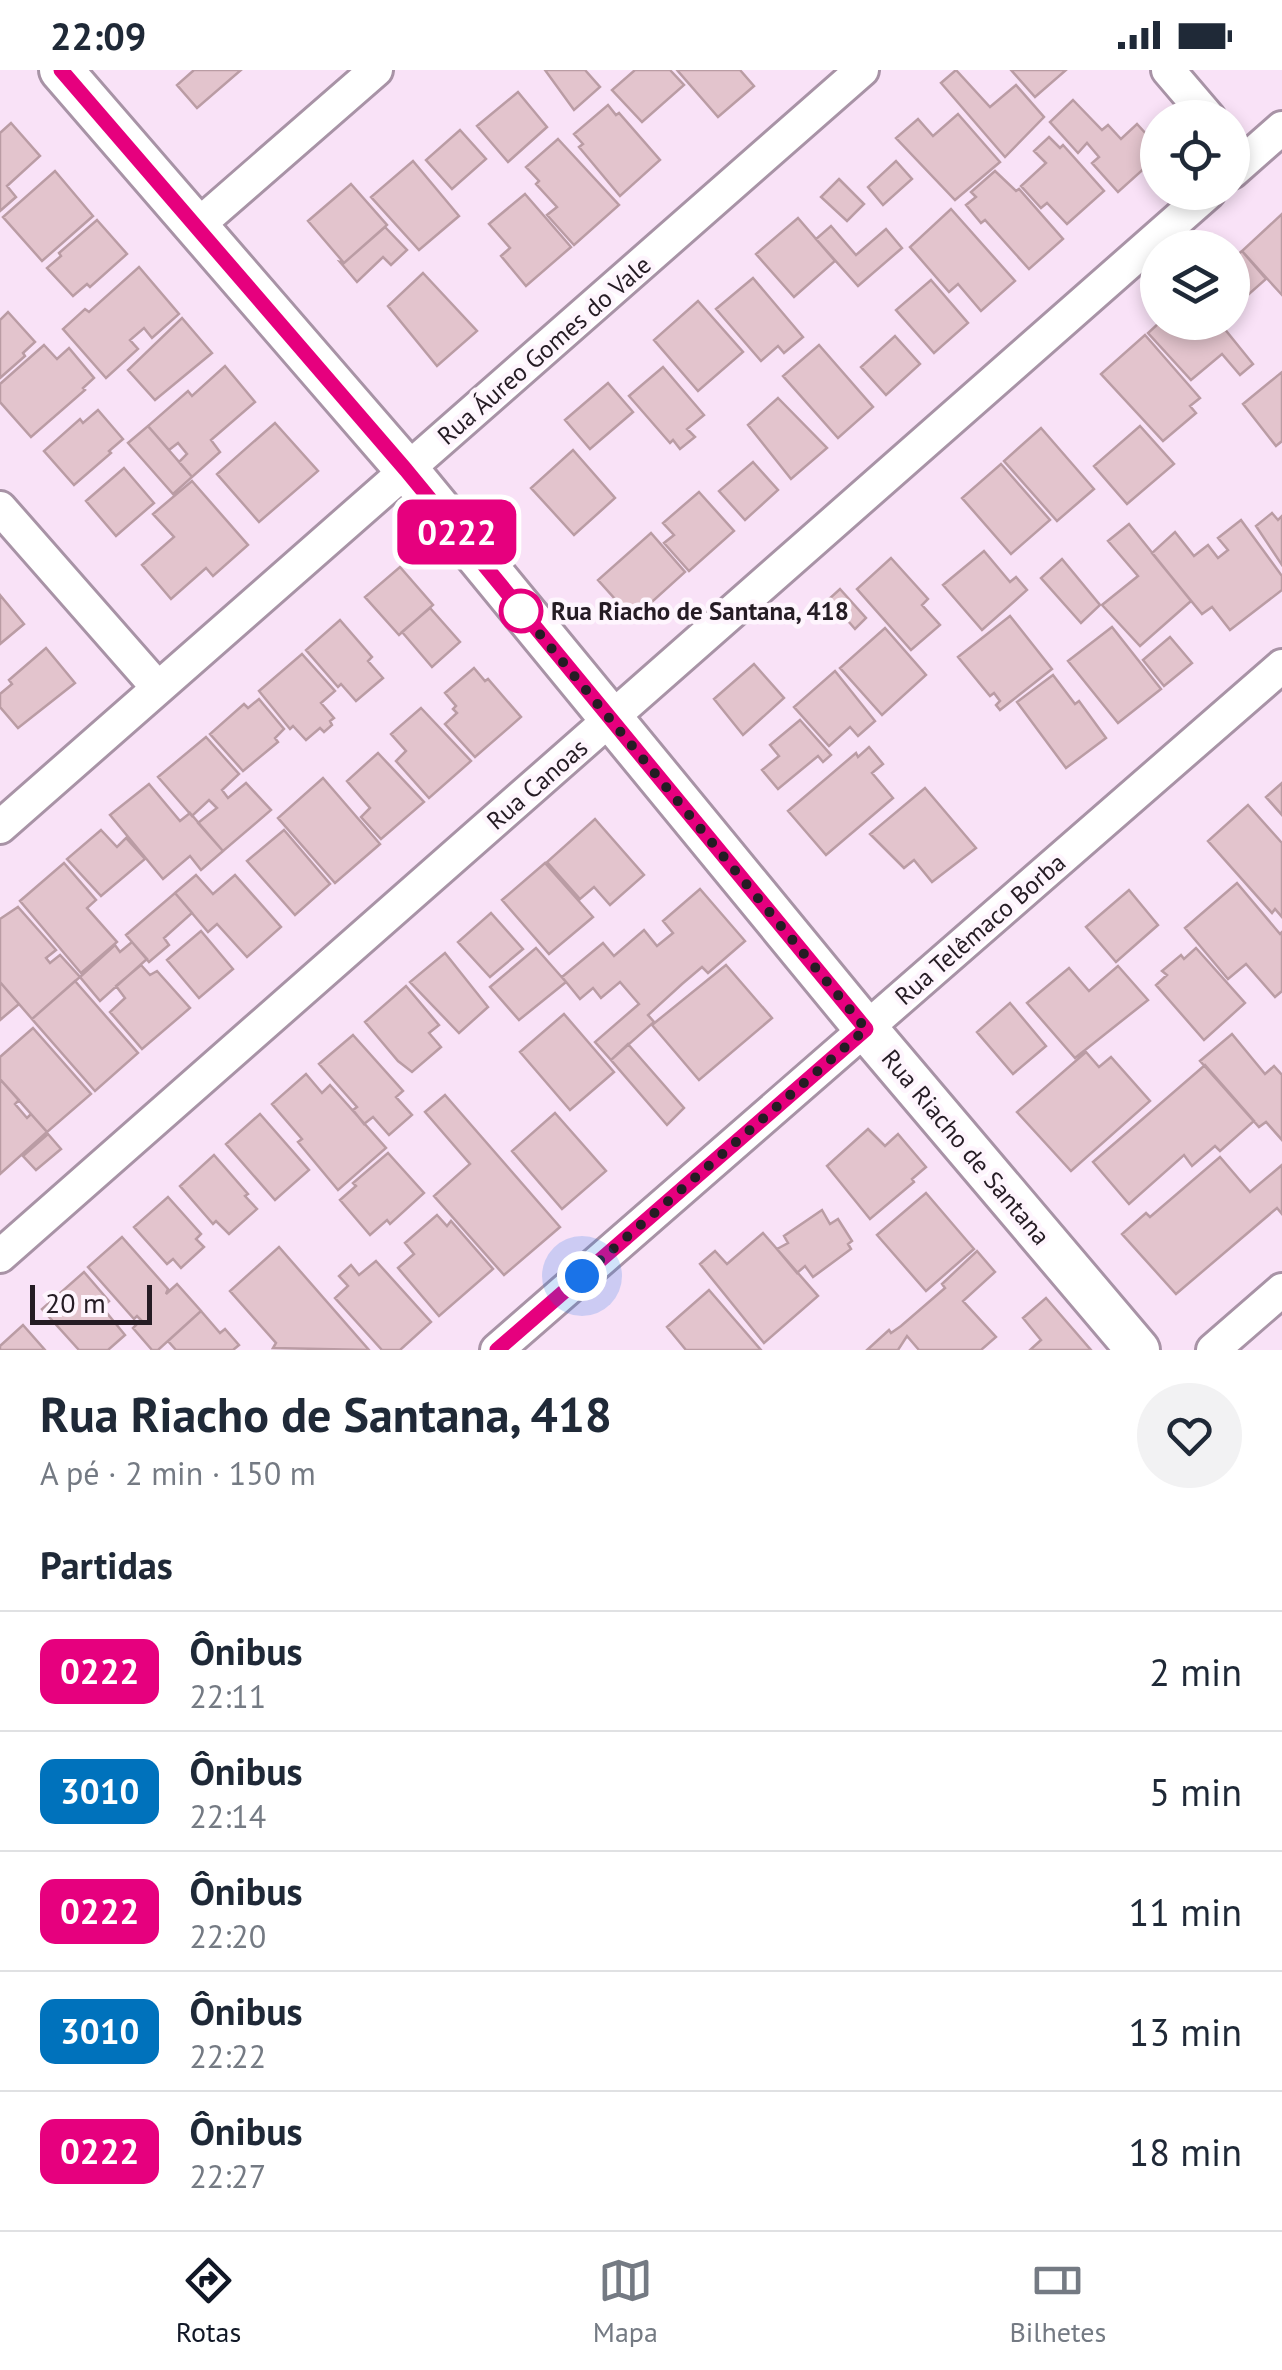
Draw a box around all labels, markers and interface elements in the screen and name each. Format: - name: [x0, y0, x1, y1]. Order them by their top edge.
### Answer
- text: 22:09: [50, 11, 146, 60]
- map controls: [1140, 100, 1250, 340]
- button: locate: [1140, 100, 1250, 210]
- button: layers: [1140, 230, 1250, 340]
- street label: Rua Áureo Gomes do Vale: [431, 249, 657, 451]
- line badge: 0222: [387, 500, 527, 564]
- text: 0222: [417, 509, 497, 555]
- marker: Rua Riacho de Santana, 418: [500, 590, 542, 632]
- place label: Rua Riacho de Santana, 418: [551, 595, 849, 627]
- street label: Rua Canoas: [480, 731, 594, 837]
- street label: Rua Telêmaco Borba: [888, 846, 1072, 1012]
- street label: Rua Riacho de Santana: [875, 1043, 1057, 1251]
- your location: [557, 1251, 607, 1301]
- scale bar: [30, 1280, 152, 1324]
- text: 20 m: [45, 1284, 106, 1321]
- text: Rua Riacho de Santana, 418: [40, 1383, 612, 1445]
- button: heart: [1137, 1383, 1242, 1488]
- text: A pé · 2 min · 150 m: [40, 1452, 316, 1494]
- text: Partidas: [40, 1540, 173, 1589]
- text: Ônibus: [189, 1626, 303, 1675]
- text: 2 min: [1149, 1647, 1242, 1696]
- text: 0222: [60, 1648, 139, 1694]
- text: 22:11: [189, 1675, 266, 1717]
- text: Ônibus: [189, 1746, 303, 1795]
- text: 5 min: [1149, 1767, 1242, 1816]
- text: 3010: [60, 1768, 139, 1814]
- text: 22:14: [189, 1795, 266, 1837]
- text: Ônibus: [189, 1866, 303, 1915]
- text: 11 min: [1129, 1887, 1242, 1936]
- text: 0222: [60, 1888, 139, 1934]
- text: 22:20: [189, 1915, 266, 1957]
- text: Ônibus: [189, 1986, 303, 2035]
- text: 13 min: [1129, 2007, 1242, 2056]
- text: 3010: [60, 2008, 139, 2054]
- text: 22:22: [189, 2035, 266, 2077]
- text: Ônibus: [189, 2106, 303, 2155]
- text: 18 min: [1129, 2127, 1242, 2176]
- text: 0222: [60, 2128, 139, 2174]
- text: 22:27: [189, 2155, 266, 2197]
- tab: Rotas: [176, 2253, 241, 2350]
- tab: Mapa: [593, 2253, 658, 2350]
- tab: Bilhetes: [1009, 2253, 1106, 2350]

